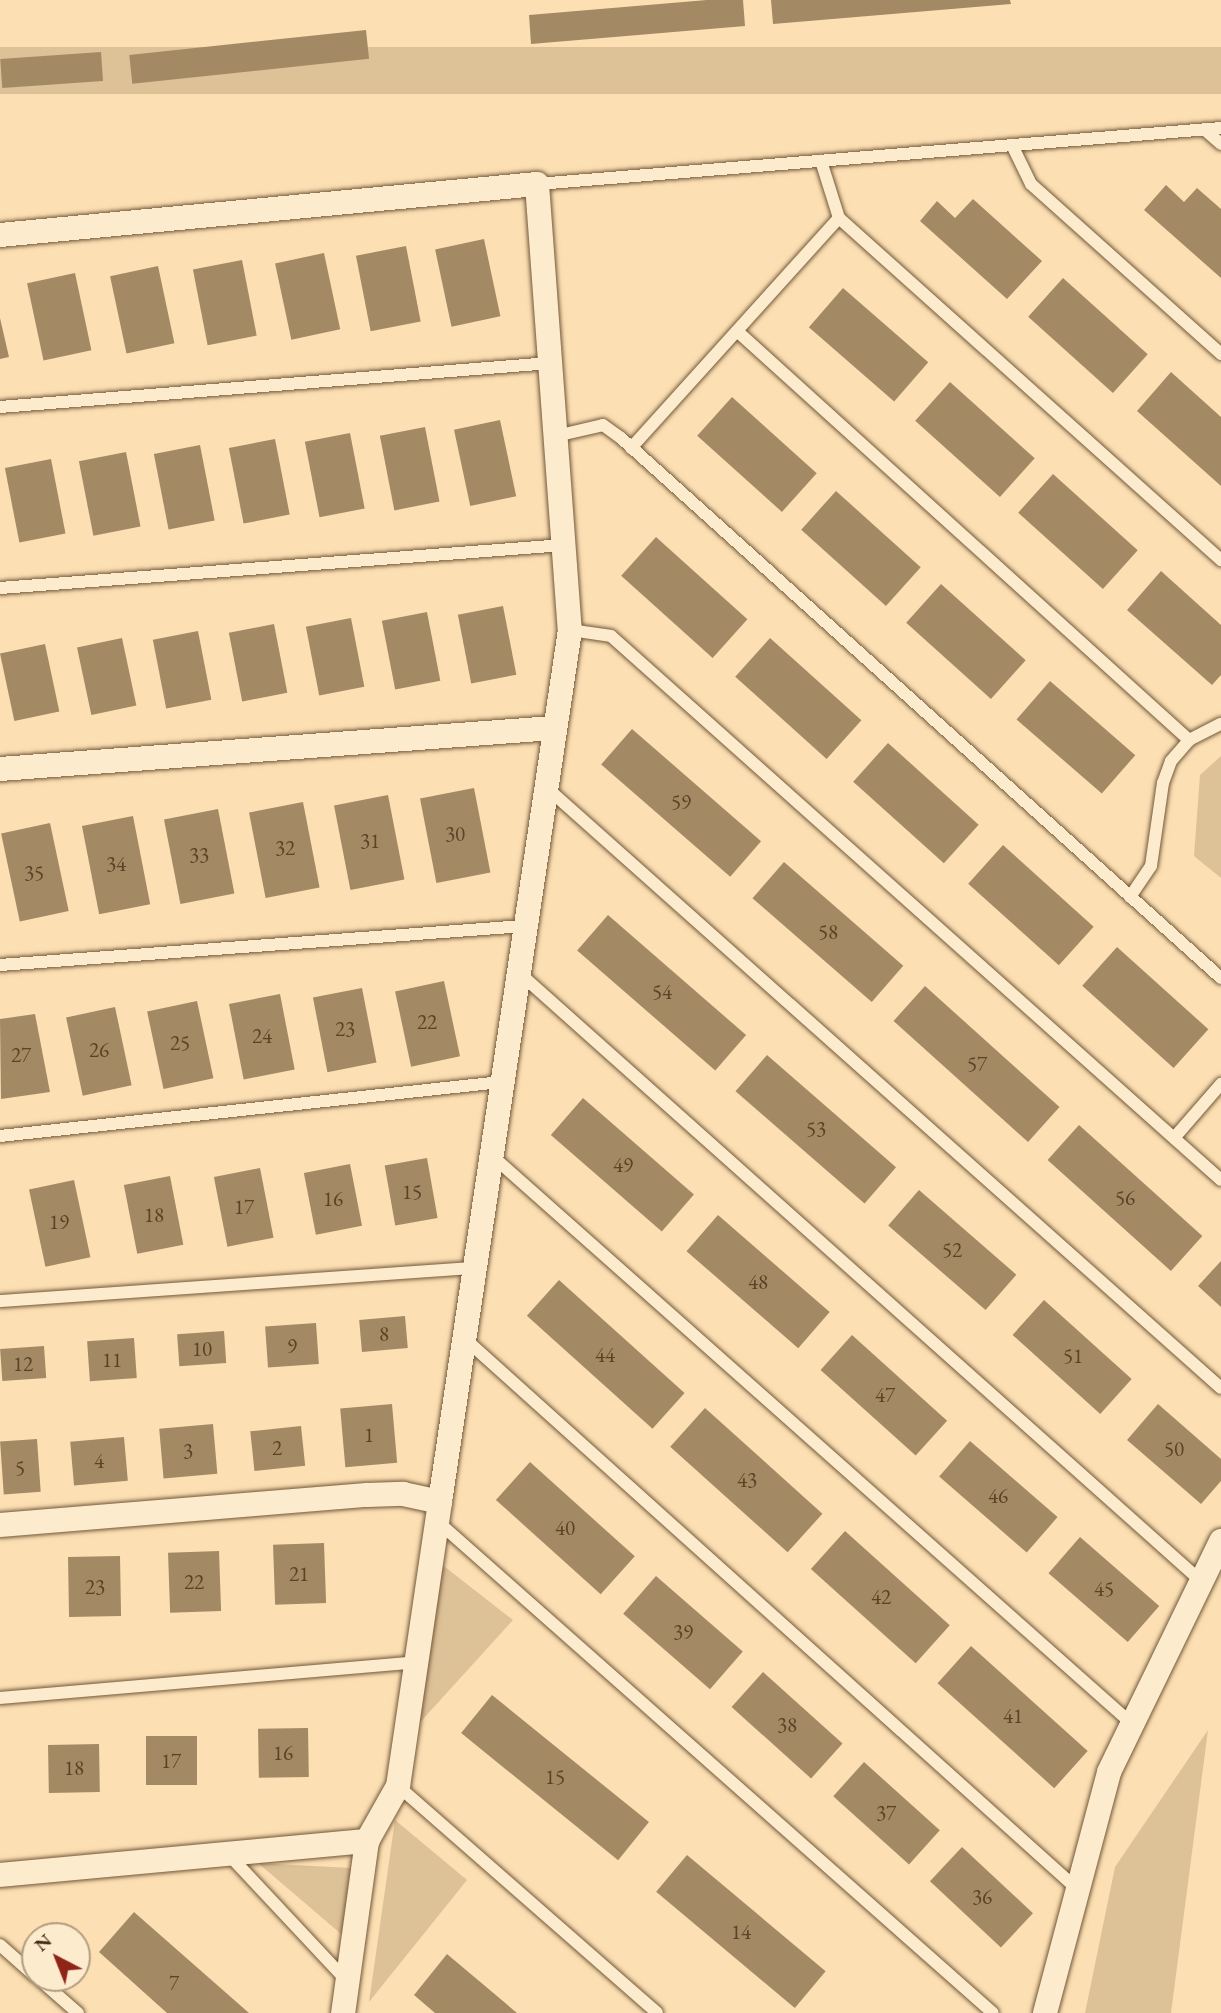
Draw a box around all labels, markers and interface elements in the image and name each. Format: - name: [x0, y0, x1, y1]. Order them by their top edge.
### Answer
- house number: 59: [671, 789, 691, 815]
- house number: 30: [445, 821, 465, 847]
- house number: 31: [360, 828, 380, 854]
- house number: 32: [275, 835, 295, 861]
- house number: 33: [189, 842, 209, 868]
- house number: 34: [106, 851, 126, 877]
- house number: 35: [24, 860, 44, 886]
- house number: 58: [818, 919, 838, 945]
- house number: 54: [652, 979, 672, 1005]
- house number: 22: [417, 1009, 437, 1035]
- house number: 23: [335, 1016, 355, 1042]
- house number: 24: [252, 1023, 272, 1049]
- house number: 25: [170, 1030, 190, 1056]
- house number: 26: [89, 1037, 109, 1063]
- house number: 27: [11, 1042, 31, 1068]
- house number: 57: [967, 1051, 987, 1077]
- house number: 53: [806, 1116, 826, 1142]
- house number: 49: [613, 1152, 633, 1178]
- house number: 15: [402, 1179, 422, 1205]
- house number: 56: [1115, 1185, 1135, 1211]
- house number: 16: [323, 1186, 343, 1212]
- house number: 17: [234, 1194, 254, 1220]
- house number: 18: [144, 1202, 164, 1228]
- house number: 19: [49, 1209, 69, 1235]
- house number: 52: [942, 1237, 962, 1263]
- house number: 48: [748, 1269, 768, 1295]
- house number: 8: [379, 1321, 389, 1347]
- house number: 9: [287, 1333, 297, 1359]
- house number: 10: [192, 1336, 212, 1362]
- house number: 44: [595, 1342, 615, 1368]
- house number: 51: [1063, 1343, 1083, 1369]
- house number: 11: [102, 1347, 122, 1373]
- house number: 12: [13, 1351, 33, 1377]
- house number: 47: [875, 1382, 895, 1408]
- house number: 1: [364, 1422, 374, 1448]
- house number: 2: [272, 1435, 282, 1461]
- house number: 50: [1164, 1436, 1184, 1462]
- house number: 3: [183, 1438, 193, 1464]
- house number: 4: [94, 1448, 104, 1474]
- house number: 5: [15, 1455, 25, 1481]
- house number: 43: [737, 1467, 757, 1493]
- house number: 46: [988, 1483, 1008, 1509]
- house number: 40: [555, 1515, 575, 1541]
- house number: 21: [289, 1561, 309, 1587]
- house number: 22: [184, 1569, 204, 1595]
- house number: 23: [85, 1574, 105, 1600]
- house number: 45: [1094, 1576, 1114, 1602]
- house number: 42: [871, 1584, 891, 1610]
- house number: 39: [673, 1619, 693, 1645]
- house number: 41: [1003, 1703, 1023, 1729]
- house number: 38: [777, 1712, 797, 1738]
- house number: 16: [273, 1740, 293, 1766]
- house number: 17: [161, 1748, 181, 1774]
- house number: 18: [64, 1755, 84, 1781]
- house number: 15: [545, 1764, 565, 1790]
- house number: 37: [876, 1800, 896, 1826]
- house number: 36: [972, 1884, 992, 1910]
- house number: 14: [731, 1919, 751, 1945]
- north arrow: [21, 1922, 91, 1992]
- text: N: [29, 1928, 57, 1957]
- house number: 7: [169, 1970, 179, 1996]

